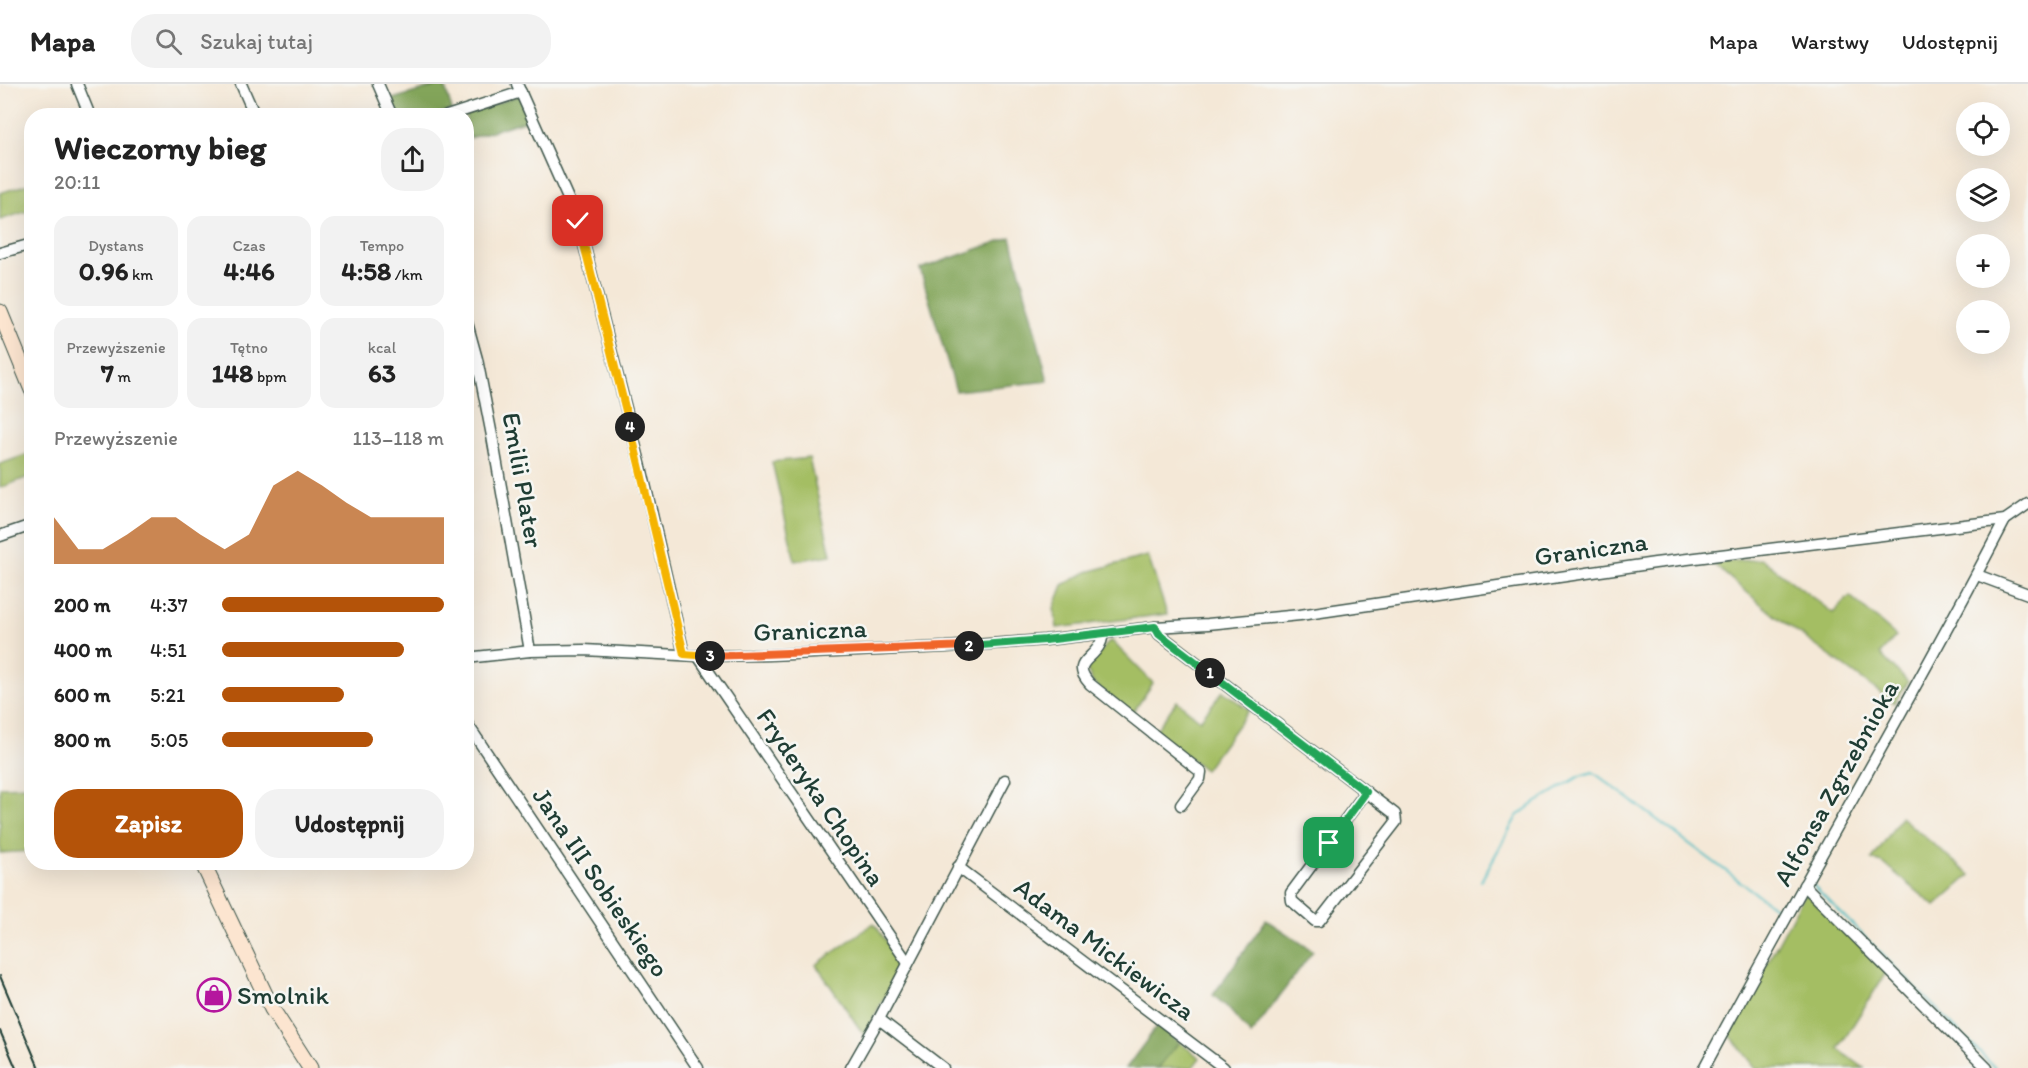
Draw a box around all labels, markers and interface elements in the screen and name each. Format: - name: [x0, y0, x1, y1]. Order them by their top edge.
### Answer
- search box: [131, 14, 551, 68]
- text: Mapa: [30, 24, 95, 58]
- icon: search: [152, 25, 185, 58]
- text: Szukaj tutaj: [200, 28, 313, 55]
- text: Mapa: [1709, 29, 1758, 54]
- text: Warstwy: [1791, 29, 1869, 54]
- text: Udostępnij: [1902, 29, 1998, 54]
- map controls: [1956, 102, 2010, 354]
- button: locate: [1956, 102, 2010, 156]
- text: Wieczorny bieg: [54, 128, 267, 167]
- button: share: [381, 128, 444, 191]
- button: layers: [1956, 168, 2010, 222]
- text: 20:11: [54, 170, 100, 194]
- pin: [552, 195, 603, 246]
- icon: check: [561, 204, 594, 237]
- button: +: [1956, 234, 2010, 288]
- text: Dystans: [88, 236, 144, 255]
- text: Czas: [232, 236, 266, 255]
- text: Tempo: [360, 236, 404, 255]
- text: 0.96: [79, 255, 129, 287]
- text: 4:46: [223, 255, 275, 287]
- text: 4:58: [341, 255, 391, 287]
- text: km: [129, 265, 153, 284]
- text: /km: [391, 265, 423, 284]
- button: −: [1956, 300, 2010, 354]
- text: Przewyższenie: [66, 338, 166, 357]
- text: Tętno: [230, 338, 268, 357]
- text: kcal: [368, 338, 396, 357]
- text: 7: [101, 357, 114, 389]
- text: 148: [211, 357, 253, 389]
- text: 63: [368, 357, 396, 389]
- text: m: [114, 367, 131, 386]
- text: bpm: [253, 367, 287, 386]
- street label: Emilii Plater: [495, 410, 551, 550]
- pin: 4: [615, 412, 645, 442]
- text: 4: [625, 417, 635, 436]
- text: Przewyższenie: [54, 426, 178, 450]
- text: 113–118 m: [353, 426, 444, 450]
- street label: Graniczna: [1532, 525, 1650, 573]
- text: 200 m: [54, 593, 110, 617]
- text: 4:37: [150, 593, 188, 617]
- street label: Graniczna: [753, 612, 868, 648]
- pin: 2: [954, 631, 984, 661]
- text: 2: [965, 636, 973, 655]
- text: 400 m: [54, 638, 112, 662]
- text: 4:51: [150, 638, 187, 662]
- pin: 3: [695, 641, 725, 671]
- text: 3: [706, 646, 714, 665]
- pin: 1: [1195, 658, 1225, 688]
- text: 1: [1206, 663, 1214, 682]
- street label: Alfonsa Zgrzebnioka: [1766, 674, 1906, 891]
- text: 600 m: [54, 683, 111, 707]
- text: 5:21: [150, 683, 185, 707]
- street label: Fryderyka Chopina: [750, 702, 892, 892]
- text: 800 m: [54, 728, 111, 752]
- text: 5:05: [150, 728, 188, 752]
- street label: Jana III Sobieskiego: [526, 781, 676, 983]
- button: Zapisz: [54, 789, 243, 858]
- button: Udostępnij: [255, 789, 444, 858]
- pin: [1303, 817, 1354, 868]
- icon: arrive: [1312, 826, 1345, 859]
- street label: Adama Mickiewicza: [1008, 871, 1202, 1028]
- shop icon: Smolnik: [196, 977, 232, 1013]
- place label: Smolnik: [237, 979, 329, 1011]

